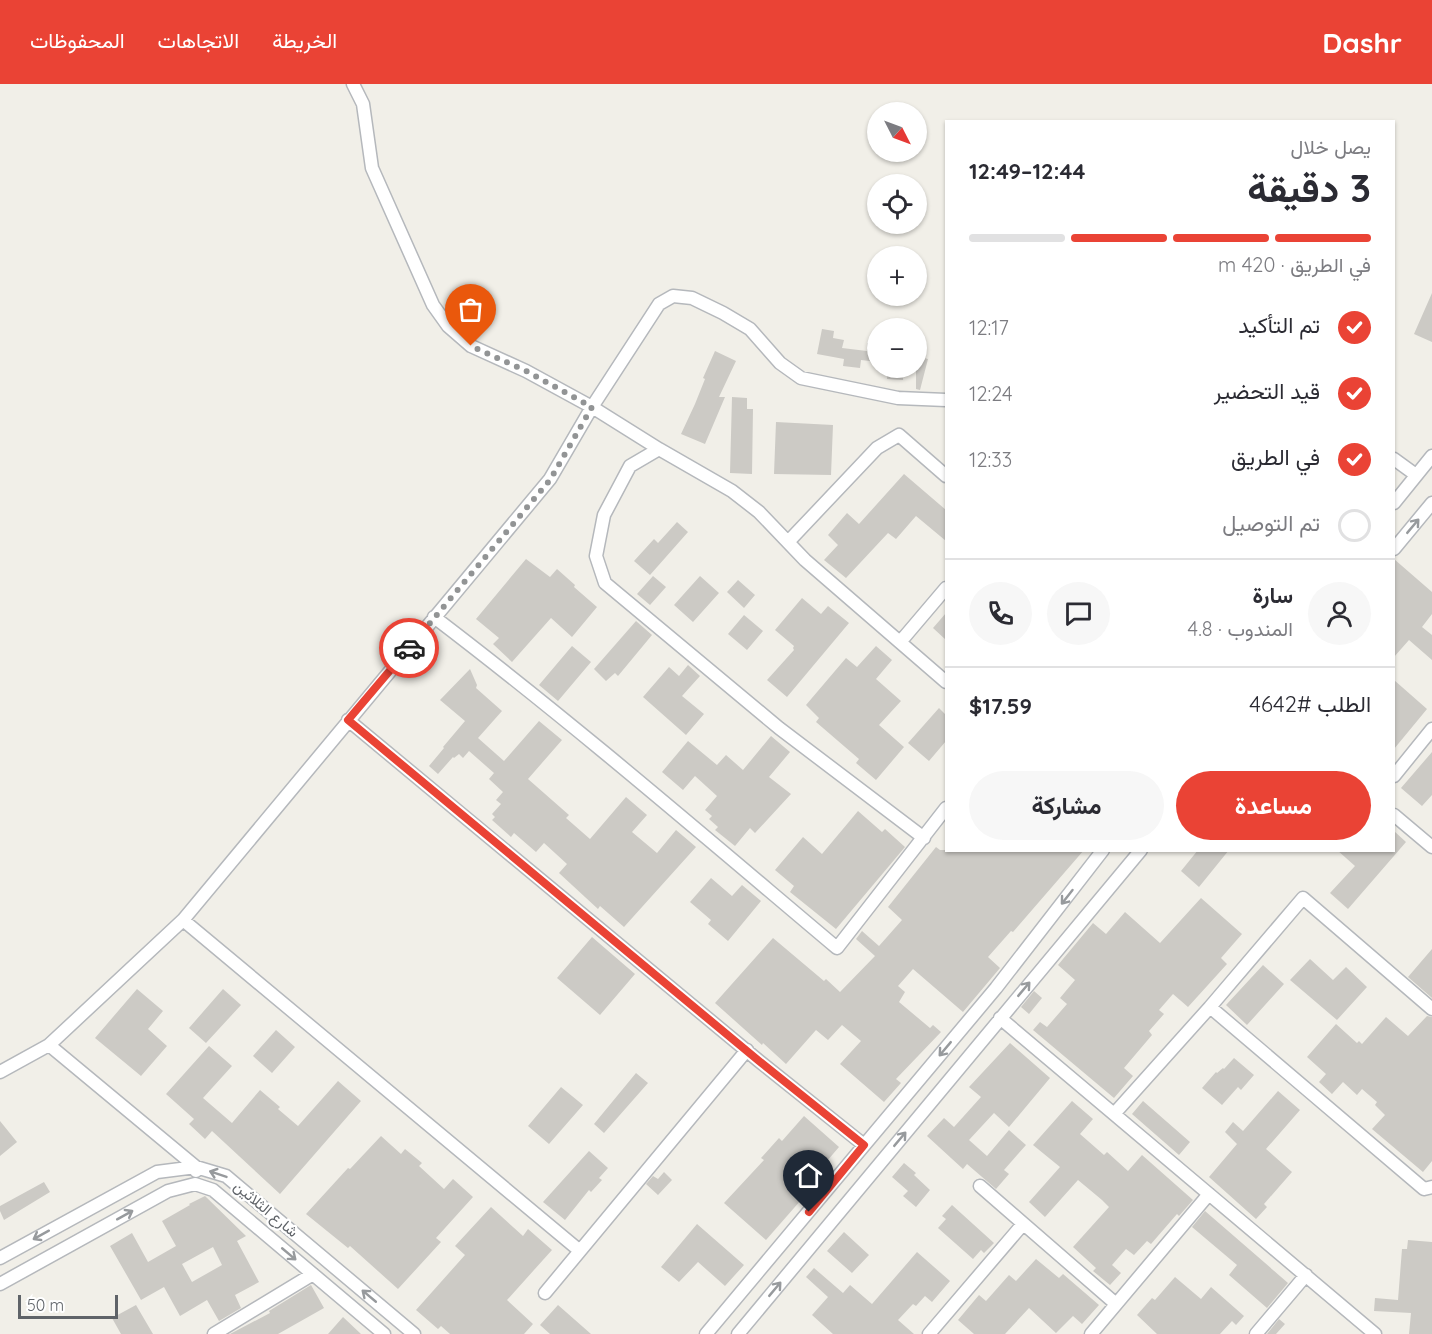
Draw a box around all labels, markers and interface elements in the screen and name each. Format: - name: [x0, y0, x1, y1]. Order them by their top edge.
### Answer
- text: Dashr: [1322, 25, 1402, 60]
- text: المحفوظات: [30, 27, 125, 53]
- text: الاتجاهات: [158, 27, 239, 53]
- text: الخريطة: [272, 27, 337, 53]
- north arrow: [867, 102, 927, 162]
- map controls: [867, 102, 927, 378]
- text: يصل خلال: [1290, 134, 1371, 159]
- text: 12:44–12:49: [969, 157, 1085, 185]
- text: 3 دقيقة: [1247, 163, 1371, 212]
- button: locate: [867, 174, 927, 234]
- button: +: [867, 246, 927, 306]
- text: في الطريق · 420 m: [1218, 252, 1371, 277]
- pin: [445, 284, 496, 346]
- icon: bag: [454, 293, 487, 326]
- text: تم التأكيد: [1238, 311, 1320, 339]
- icon: check: [1338, 311, 1371, 344]
- text: 12:17: [969, 315, 1009, 340]
- button: −: [867, 318, 927, 378]
- text: قيد التحضير: [1214, 377, 1320, 405]
- icon: check: [1338, 377, 1371, 410]
- text: 12:24: [969, 381, 1013, 406]
- text: في الطريق: [1231, 443, 1320, 471]
- icon: check: [1338, 443, 1371, 476]
- text: 12:33: [969, 447, 1012, 472]
- text: تم التوصيل: [1222, 509, 1320, 537]
- one-way arrow: [1406, 518, 1419, 534]
- text: سارة: [1252, 581, 1293, 609]
- button: phone: [969, 582, 1032, 645]
- button: chat: [1047, 582, 1110, 645]
- button: person: [1308, 582, 1371, 645]
- text: المندوب · 4.8: [1188, 616, 1293, 641]
- courier: [379, 618, 439, 678]
- icon: car: [393, 632, 426, 665]
- text: الطلب #4642: [1249, 690, 1371, 718]
- text: $17.59: [969, 692, 1032, 720]
- button: مشاركة: [969, 771, 1164, 840]
- button: مساعدة: [1176, 771, 1371, 840]
- one-way arrow: [1060, 888, 1073, 904]
- one-way arrow: [1018, 981, 1031, 997]
- one-way arrow: [938, 1041, 951, 1057]
- one-way arrow: [893, 1131, 906, 1147]
- pin: [783, 1150, 834, 1212]
- icon: home: [792, 1159, 825, 1192]
- one-way arrow: [209, 1168, 228, 1179]
- street label: شارع الثلاثين: [229, 1176, 303, 1243]
- one-way arrow: [116, 1209, 133, 1221]
- one-way arrow: [32, 1230, 50, 1241]
- one-way arrow: [281, 1247, 296, 1261]
- one-way arrow: [768, 1282, 782, 1297]
- one-way arrow: [361, 1290, 377, 1303]
- scale bar: [18, 1292, 118, 1320]
- text: 50 m: [27, 1295, 64, 1315]

